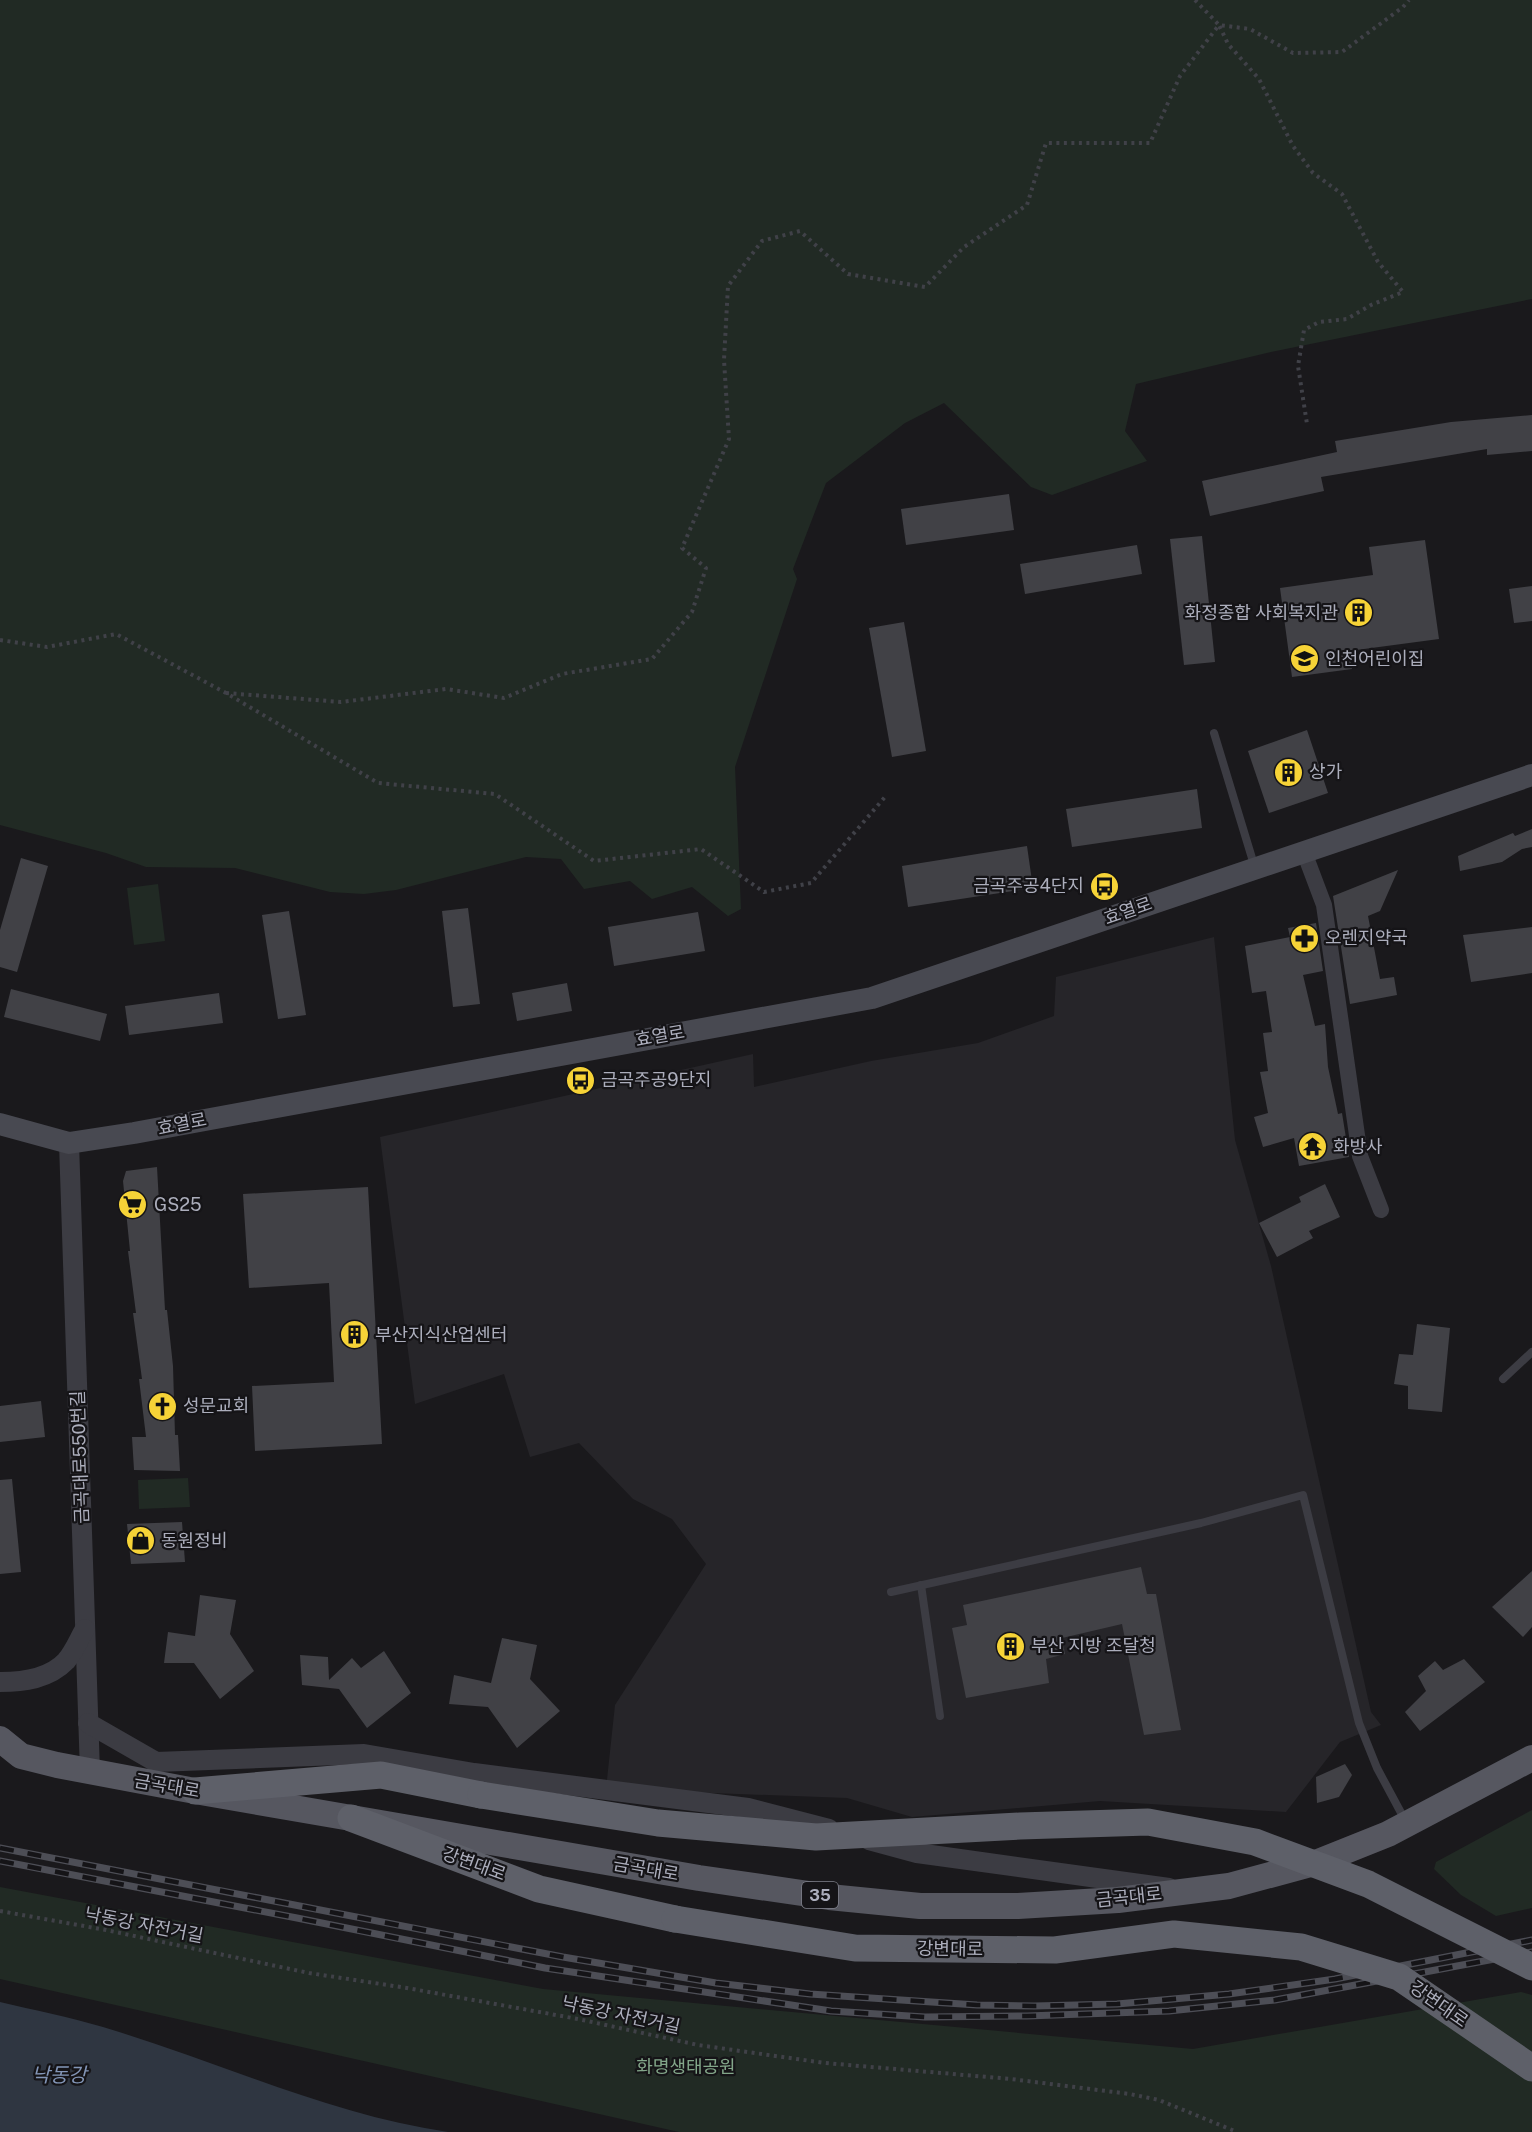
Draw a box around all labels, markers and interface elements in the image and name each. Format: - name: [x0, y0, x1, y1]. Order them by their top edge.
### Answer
- building icon: 화정종합 사회복지관: [1343, 597, 1375, 629]
- place label: 화정종합 사회복지관: [1185, 602, 1338, 623]
- school or university icon: 인천어린이집: [1288, 643, 1320, 675]
- place label: 인천어린이집: [1325, 648, 1424, 669]
- building icon: 상가: [1272, 756, 1304, 788]
- place label: 상가: [1309, 761, 1343, 782]
- bus stop icon: 금곡주공4단지: [1089, 870, 1121, 902]
- place label: 금곡주공4단지: [973, 875, 1084, 896]
- street label: 효열로: [1101, 893, 1155, 929]
- pharmacy icon: 오렌지약국: [1288, 922, 1320, 954]
- place label: 오렌지약국: [1325, 927, 1408, 948]
- street label: 효열로: [634, 1021, 686, 1050]
- bus stop icon: 금곡주공9단지: [564, 1064, 596, 1096]
- place label: 금곡주공9단지: [601, 1069, 712, 1090]
- street label: 효열로: [156, 1108, 208, 1139]
- temple icon: 화방사: [1296, 1131, 1328, 1163]
- place label: 화방사: [1333, 1136, 1383, 1157]
- supermarket icon: GS25: [117, 1189, 149, 1221]
- place label: GS25: [154, 1194, 201, 1215]
- building icon: 부산지식산업센터: [338, 1319, 370, 1351]
- place label: 부산지식산업센터: [375, 1324, 507, 1345]
- street label: 금곡대로550번길: [67, 1390, 92, 1524]
- church icon: 성문교회: [146, 1390, 178, 1422]
- place label: 성문교회: [183, 1395, 249, 1416]
- shop icon: 동원정비: [124, 1525, 156, 1557]
- place label: 동원정비: [161, 1530, 227, 1551]
- building icon: 부산 지방 조달청: [994, 1630, 1026, 1662]
- place label: 부산 지방 조달청: [1031, 1635, 1156, 1656]
- street label: 금곡대로: [133, 1769, 202, 1802]
- street label: 강변대로: [439, 1842, 509, 1885]
- street label: 금곡대로: [612, 1852, 681, 1885]
- road number: 35: [802, 1882, 838, 1908]
- street label: 금곡대로: [1095, 1883, 1163, 1910]
- street label: 낙동강 자전거길: [83, 1903, 205, 1946]
- street label: 강변대로: [917, 1937, 983, 1960]
- street label: 강변대로: [1406, 1976, 1472, 2031]
- street label: 낙동강 자전거길: [560, 1992, 682, 2037]
- park label: 화명생태공원: [636, 2056, 736, 2077]
- water label: 낙동강: [31, 2063, 89, 2087]

